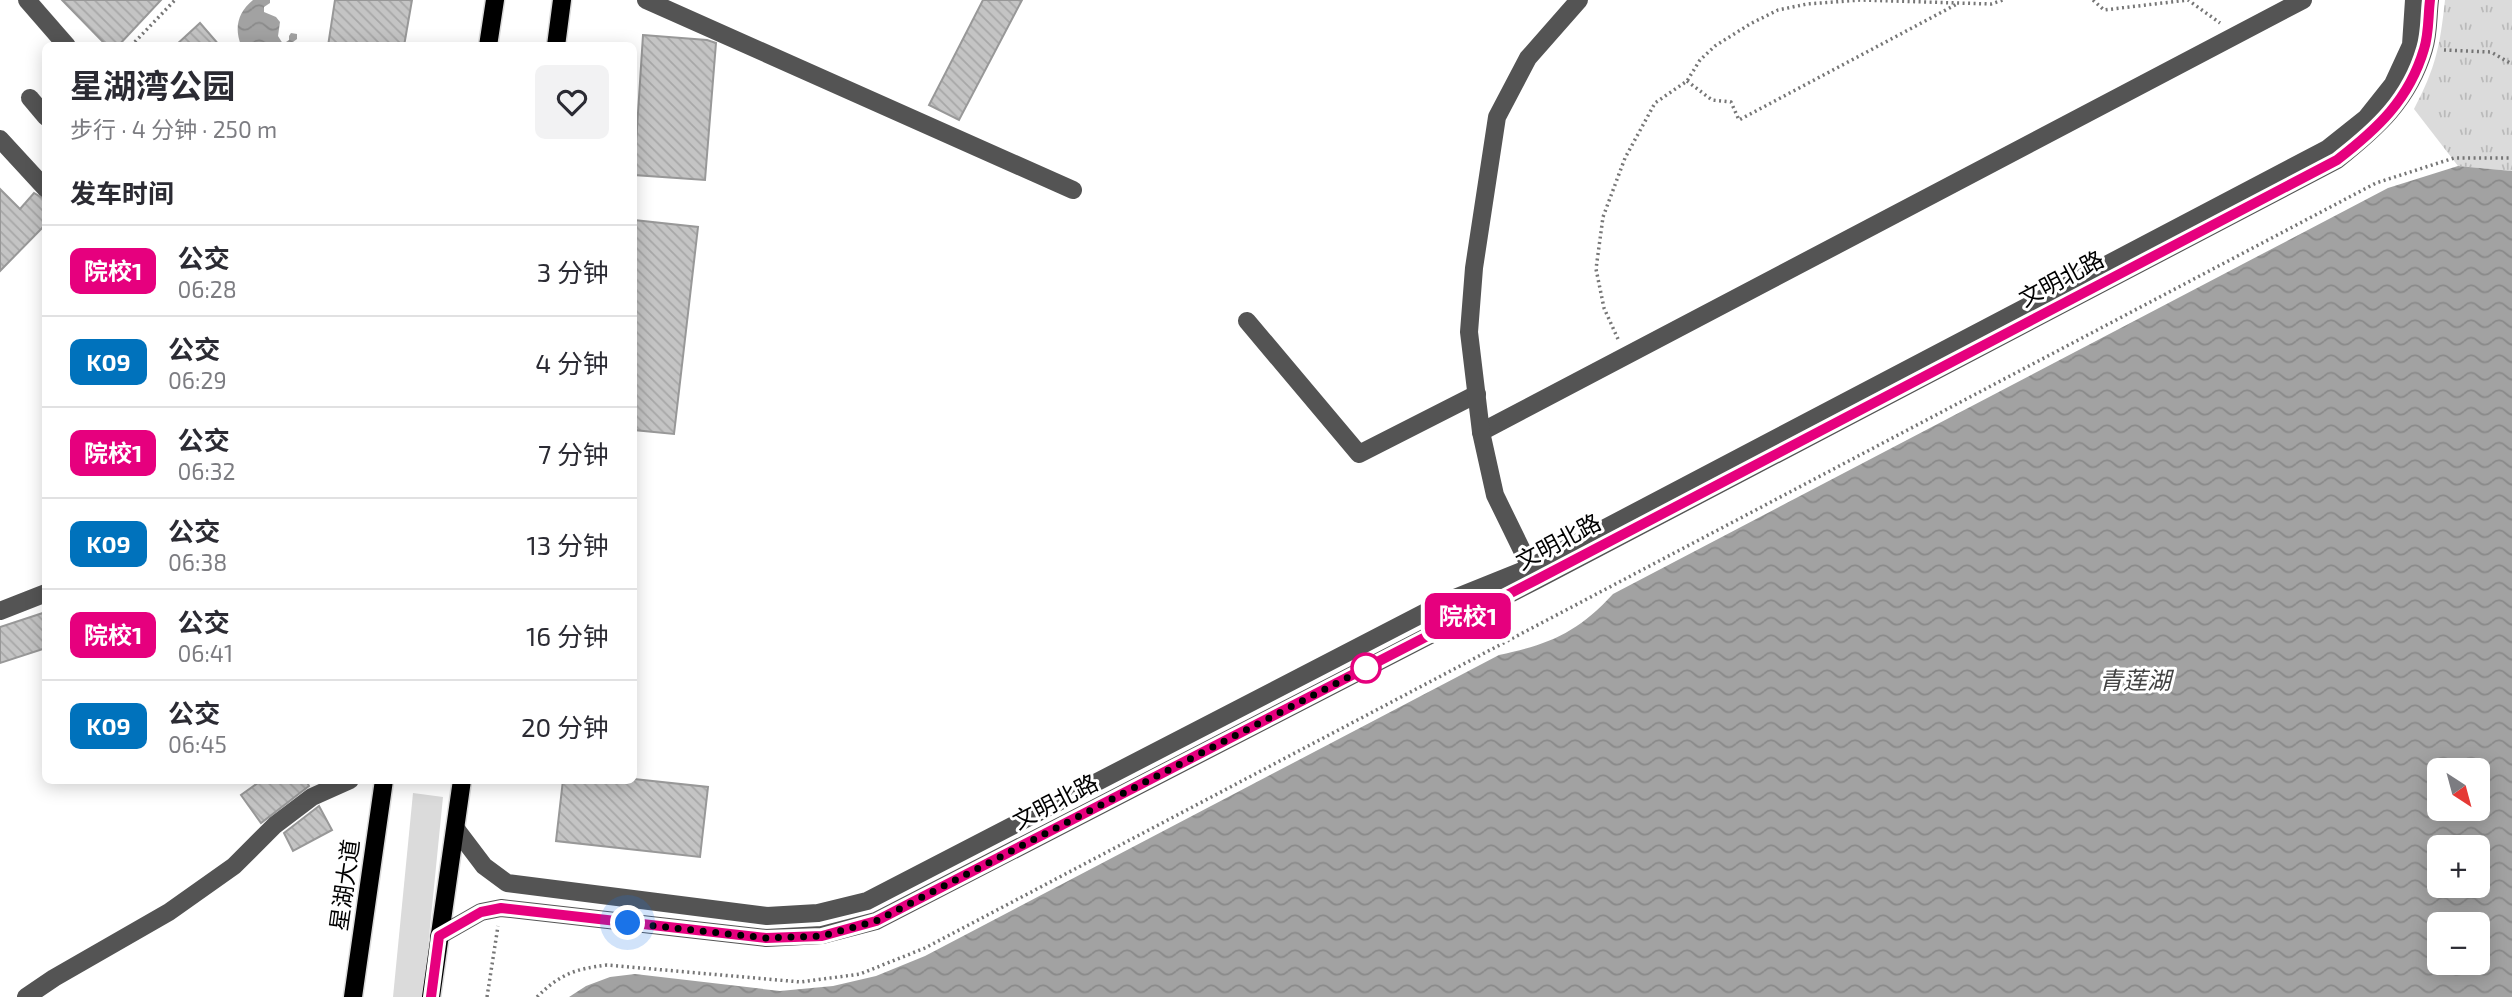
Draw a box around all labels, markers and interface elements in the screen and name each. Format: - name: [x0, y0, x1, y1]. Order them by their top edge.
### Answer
- text: 星湖湾公园: [70, 65, 235, 105]
- button: heart: [535, 65, 609, 139]
- text: 步行 · 4 分钟 · 250 m: [70, 115, 277, 143]
- text: 发车时间: [70, 177, 174, 208]
- text: 公交: [177, 242, 229, 273]
- street label: 文明北路: [2014, 244, 2108, 312]
- text: 院校1: [84, 256, 142, 285]
- text: 3 分钟: [537, 256, 609, 287]
- text: 06:28: [177, 275, 237, 303]
- text: 公交: [168, 333, 220, 364]
- text: K09: [86, 347, 131, 376]
- text: 4 分钟: [535, 347, 609, 378]
- text: 06:29: [168, 366, 227, 394]
- text: 公交: [177, 424, 229, 455]
- text: 院校1: [84, 438, 142, 467]
- text: 7 分钟: [538, 438, 609, 469]
- text: 06:32: [177, 457, 236, 485]
- street label: 文明北路: [1511, 507, 1605, 575]
- text: 公交: [168, 515, 220, 546]
- text: K09: [86, 529, 131, 558]
- text: 13 分钟: [526, 529, 609, 560]
- text: 06:38: [168, 548, 227, 576]
- line badge: 院校1: [1428, 593, 1508, 639]
- text: 院校1: [1439, 601, 1497, 630]
- text: 公交: [177, 606, 229, 637]
- text: 院校1: [84, 620, 142, 649]
- text: 16 分钟: [526, 620, 609, 651]
- text: 06:41: [177, 639, 233, 667]
- unlabelled marker: [1351, 653, 1381, 683]
- water label: 青莲湖: [2099, 665, 2175, 694]
- text: 公交: [168, 697, 220, 728]
- text: K09: [86, 711, 131, 740]
- text: 20 分钟: [521, 711, 609, 742]
- text: 06:45: [168, 730, 227, 758]
- north arrow: [2427, 758, 2490, 821]
- map controls: [2427, 758, 2490, 975]
- street label: 文明北路: [1008, 768, 1102, 834]
- button: +: [2427, 835, 2490, 898]
- street label: 星湖大道: [324, 837, 364, 933]
- your location: [610, 905, 645, 940]
- button: −: [2427, 912, 2490, 975]

